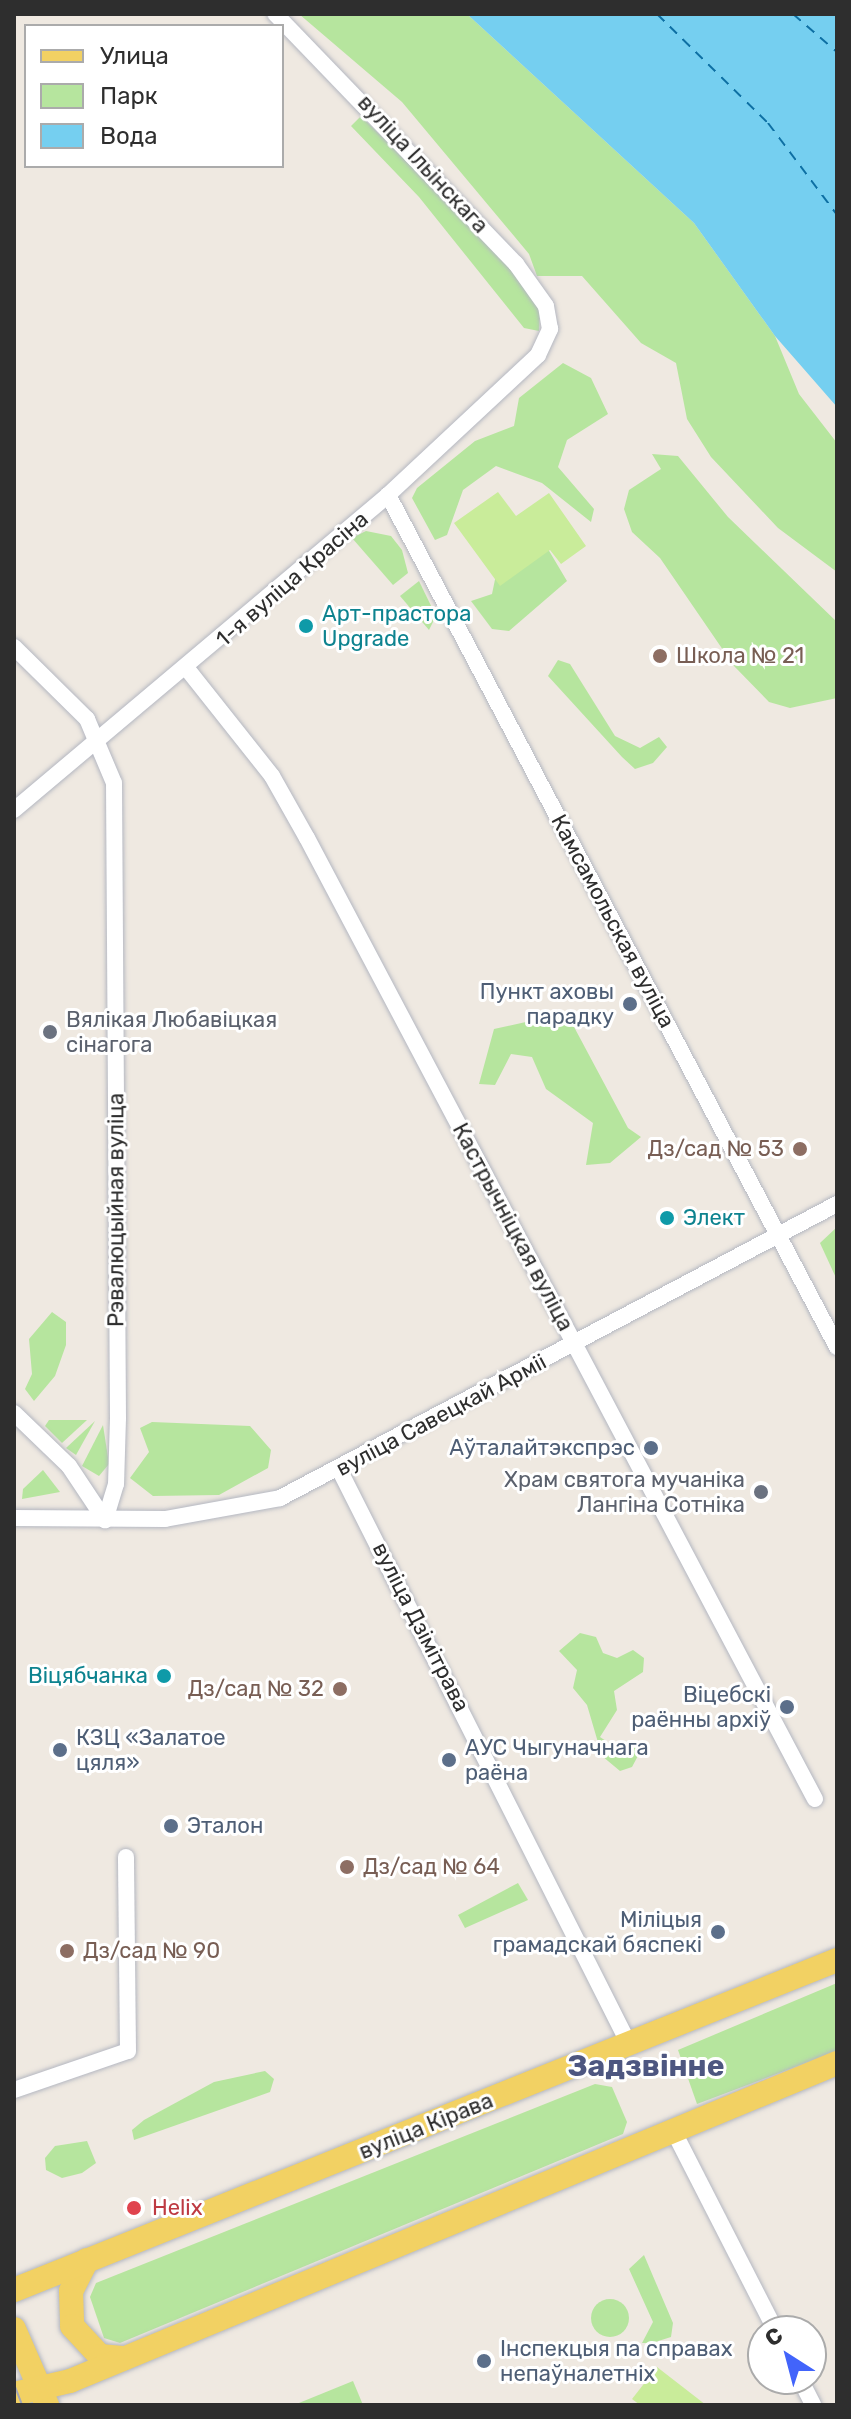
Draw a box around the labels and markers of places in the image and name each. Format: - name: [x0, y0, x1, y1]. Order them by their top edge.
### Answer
- place label: Арт-прастора Upgrade: [322, 600, 471, 652]
- marker: Арт-прастора Upgrade: [297, 617, 315, 635]
- place label: Школа № 21: [676, 643, 804, 669]
- marker: Школа № 21: [651, 647, 669, 665]
- place label: Пункт аховы парадку: [480, 978, 614, 1030]
- marker: Пункт аховы парадку: [621, 995, 639, 1013]
- place label: Вялікая Любавіцкая сінагога: [66, 1006, 277, 1058]
- marker: Вялікая Любавіцкая сінагога: [41, 1023, 59, 1041]
- place label: Дз/сад № 53: [648, 1136, 784, 1162]
- marker: Дз/сад № 53: [791, 1140, 809, 1158]
- place label: Элект: [683, 1205, 745, 1231]
- marker: Элект: [658, 1209, 676, 1227]
- place label: Аўталайтэкспрэс: [449, 1435, 635, 1461]
- marker: Аўталайтэкспрэс: [642, 1439, 660, 1457]
- place label: Храм святога мучаніка Лангіна Сотніка: [504, 1466, 745, 1518]
- marker: Храм святога мучаніка Лангіна Сотніка: [752, 1483, 770, 1501]
- place label: Віцябчанка: [28, 1663, 148, 1689]
- marker: Віцябчанка: [155, 1667, 173, 1685]
- place label: Дз/сад № 32: [188, 1676, 324, 1702]
- marker: Дз/сад № 32: [331, 1680, 349, 1698]
- place label: Віцебскі раённы архіў: [631, 1681, 771, 1732]
- marker: Віцебскі раённы архіў: [778, 1698, 796, 1716]
- place label: КЗЦ «Залатое цяля»: [76, 1724, 226, 1776]
- place label: АУС Чыгуначнага раёна: [465, 1734, 649, 1786]
- marker: КЗЦ «Залатое цяля»: [51, 1741, 69, 1759]
- marker: АУС Чыгуначнага раёна: [440, 1751, 458, 1769]
- place label: Эталон: [187, 1813, 263, 1839]
- marker: Эталон: [162, 1817, 180, 1835]
- place label: Дз/сад № 64: [363, 1854, 500, 1880]
- marker: Дз/сад № 64: [338, 1858, 356, 1876]
- place label: Міліцыя грамадскай бяспекі: [493, 1906, 702, 1958]
- marker: Міліцыя грамадскай бяспекі: [709, 1923, 727, 1941]
- place label: Дз/сад № 90: [83, 1938, 220, 1964]
- marker: Дз/сад № 90: [58, 1942, 76, 1960]
- place label: Helix: [152, 2195, 203, 2221]
- marker: Helix: [123, 2197, 145, 2219]
- place label: Інспекцыя па справах непаўналетніх: [500, 2335, 733, 2386]
- marker: Інспекцыя па справах непаўналетніх: [475, 2352, 493, 2370]

